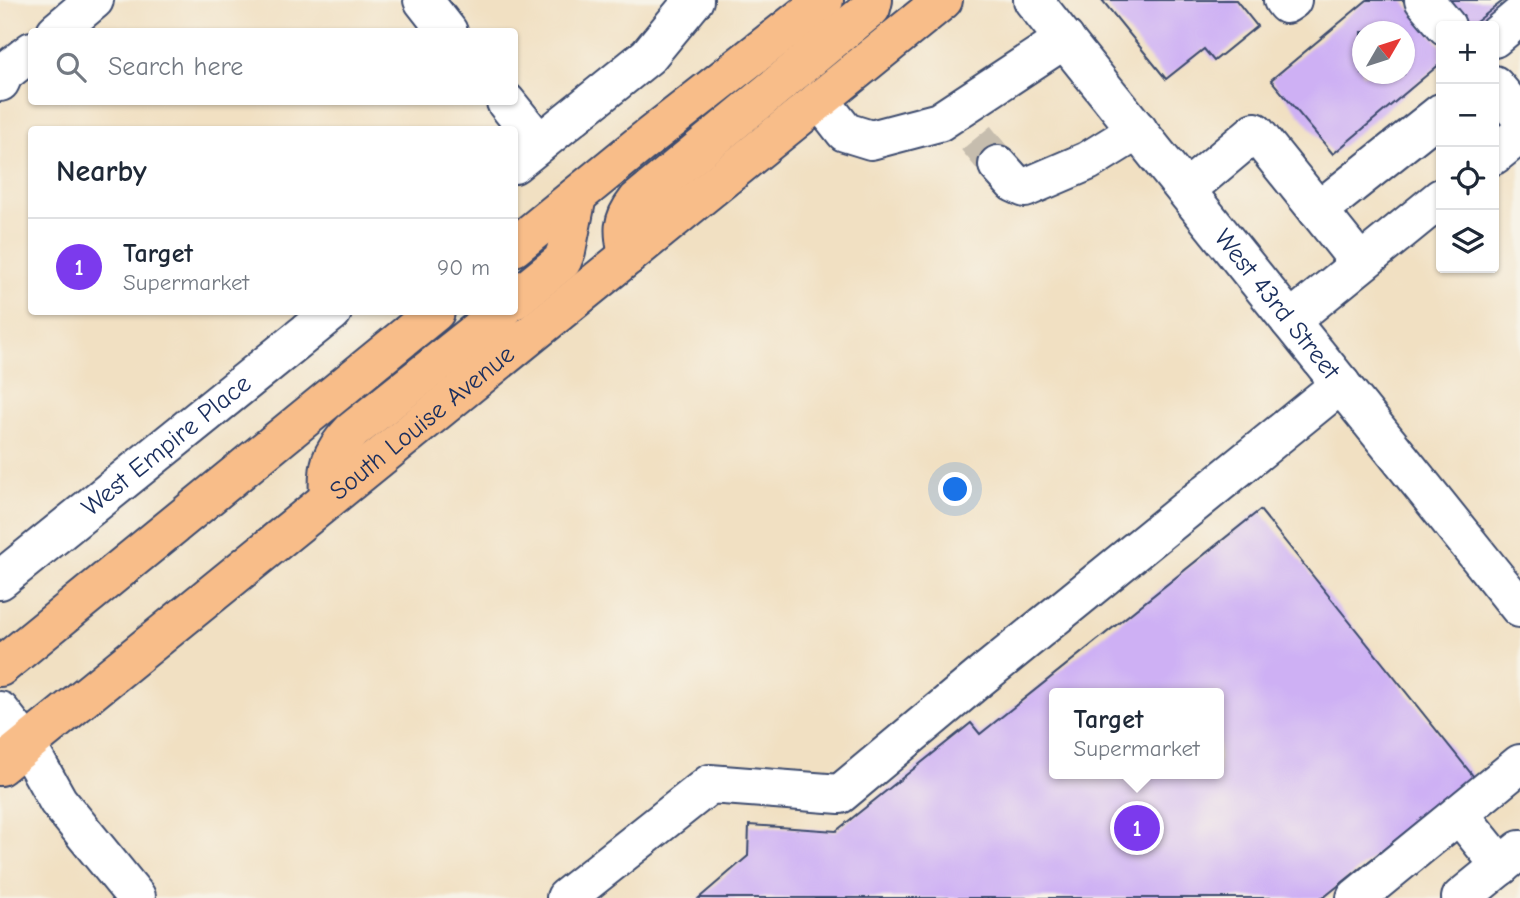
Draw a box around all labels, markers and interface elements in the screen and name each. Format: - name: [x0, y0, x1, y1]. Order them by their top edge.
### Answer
- north arrow: [1352, 21, 1415, 84]
- map controls: [1436, 21, 1499, 273]
- button: +: [1436, 21, 1499, 84]
- search box: [28, 28, 518, 105]
- icon: search: [52, 48, 90, 86]
- text: Search here: [108, 52, 243, 82]
- button: −: [1436, 84, 1499, 147]
- button: locate: [1436, 147, 1499, 210]
- text: Nearby: [56, 154, 147, 189]
- button: layers: [1436, 210, 1499, 273]
- street label: West 43rd Street: [1208, 223, 1347, 387]
- text: Target: [123, 239, 193, 269]
- text: 1: [74, 254, 84, 281]
- text: 90 m: [437, 254, 490, 281]
- text: Supermarket: [123, 269, 249, 296]
- street label: South Louise Avenue: [324, 339, 520, 507]
- street label: West Empire Place: [76, 368, 257, 523]
- your location: [938, 472, 972, 506]
- popup: [1049, 688, 1224, 779]
- text: Target: [1073, 705, 1143, 735]
- text: Supermarket: [1073, 735, 1200, 762]
- pin: 1: [1114, 802, 1160, 854]

